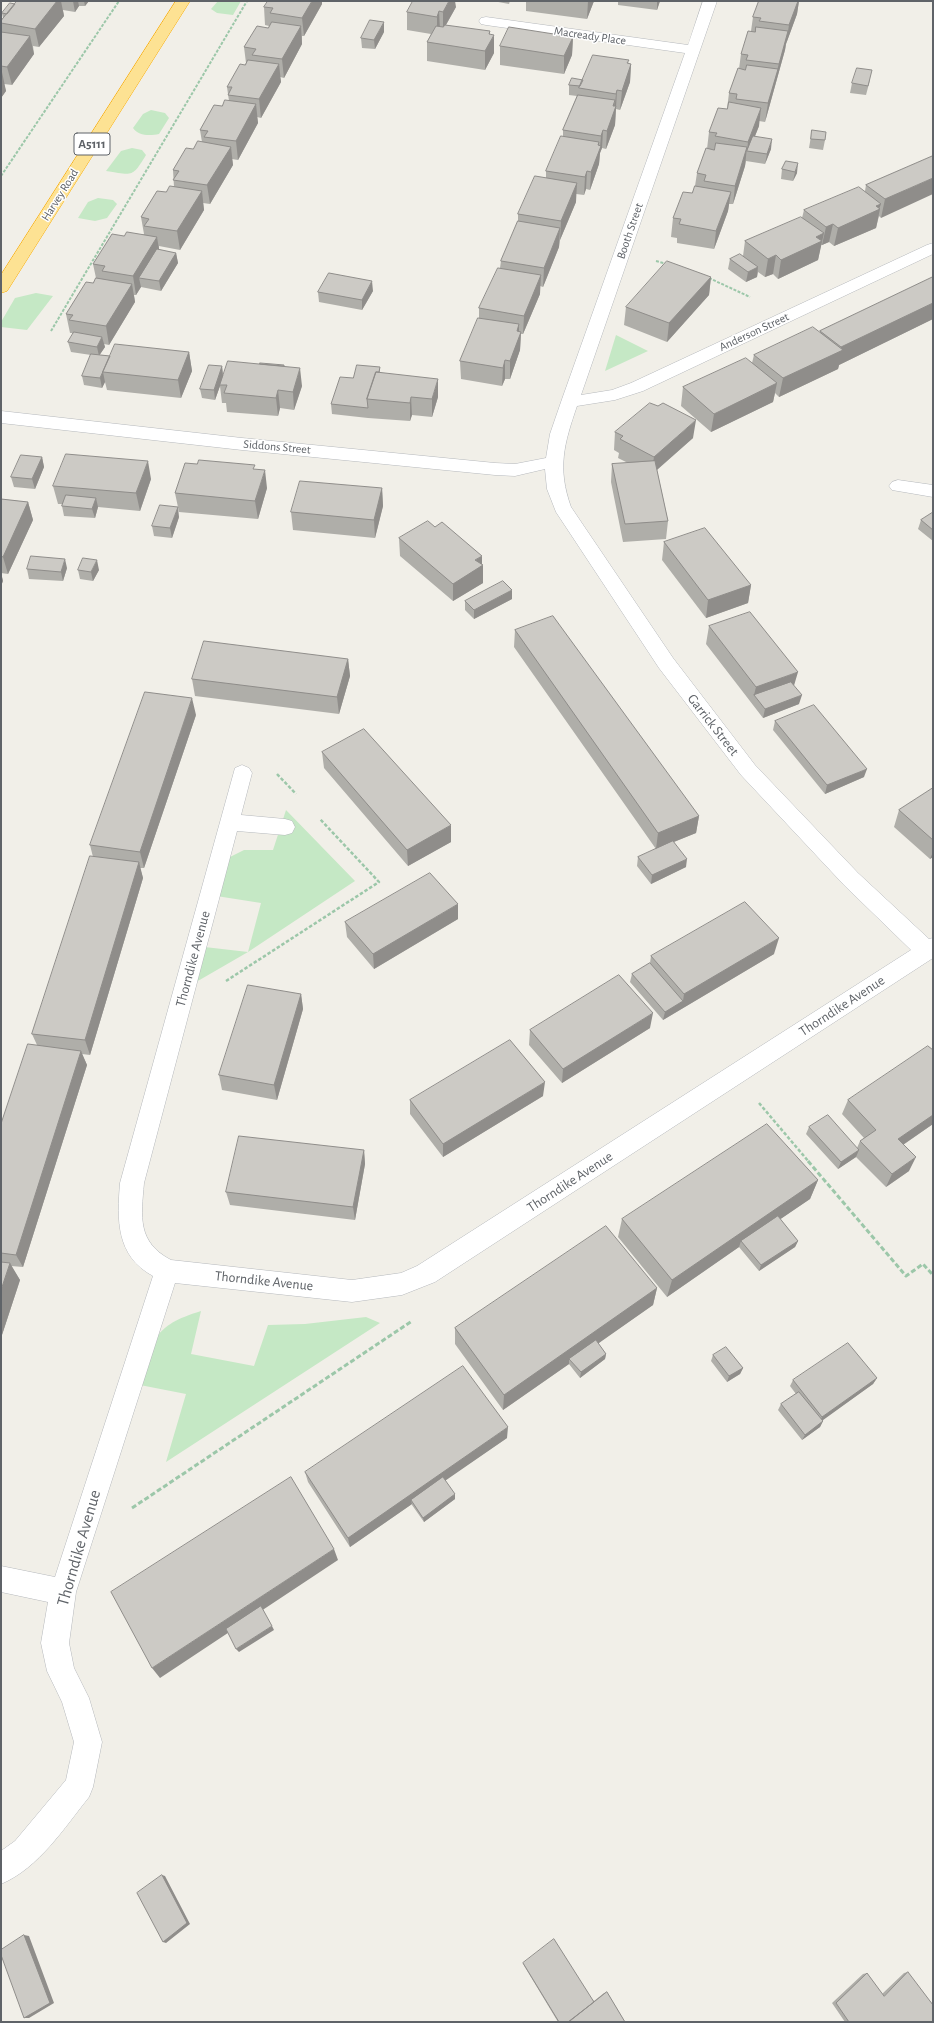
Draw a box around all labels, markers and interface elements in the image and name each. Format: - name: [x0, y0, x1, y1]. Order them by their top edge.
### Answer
- street label: Macready Place: [553, 24, 627, 48]
- road number: A5111: [74, 133, 110, 155]
- street label: Harvey Road: [38, 166, 82, 224]
- street label: Booth Street: [614, 201, 646, 261]
- street label: Anderson Street: [717, 310, 791, 354]
- street label: Siddons Street: [243, 437, 311, 457]
- street label: Garrick Street: [684, 691, 742, 759]
- street label: Thorndike Avenue: [172, 909, 214, 1009]
- street label: Thorndike Avenue: [796, 972, 888, 1040]
- street label: Thorndike Avenue: [524, 1148, 616, 1216]
- street label: Thorndike Avenue: [214, 1267, 314, 1295]
- street label: Thorndike Avenue: [53, 1487, 105, 1609]

